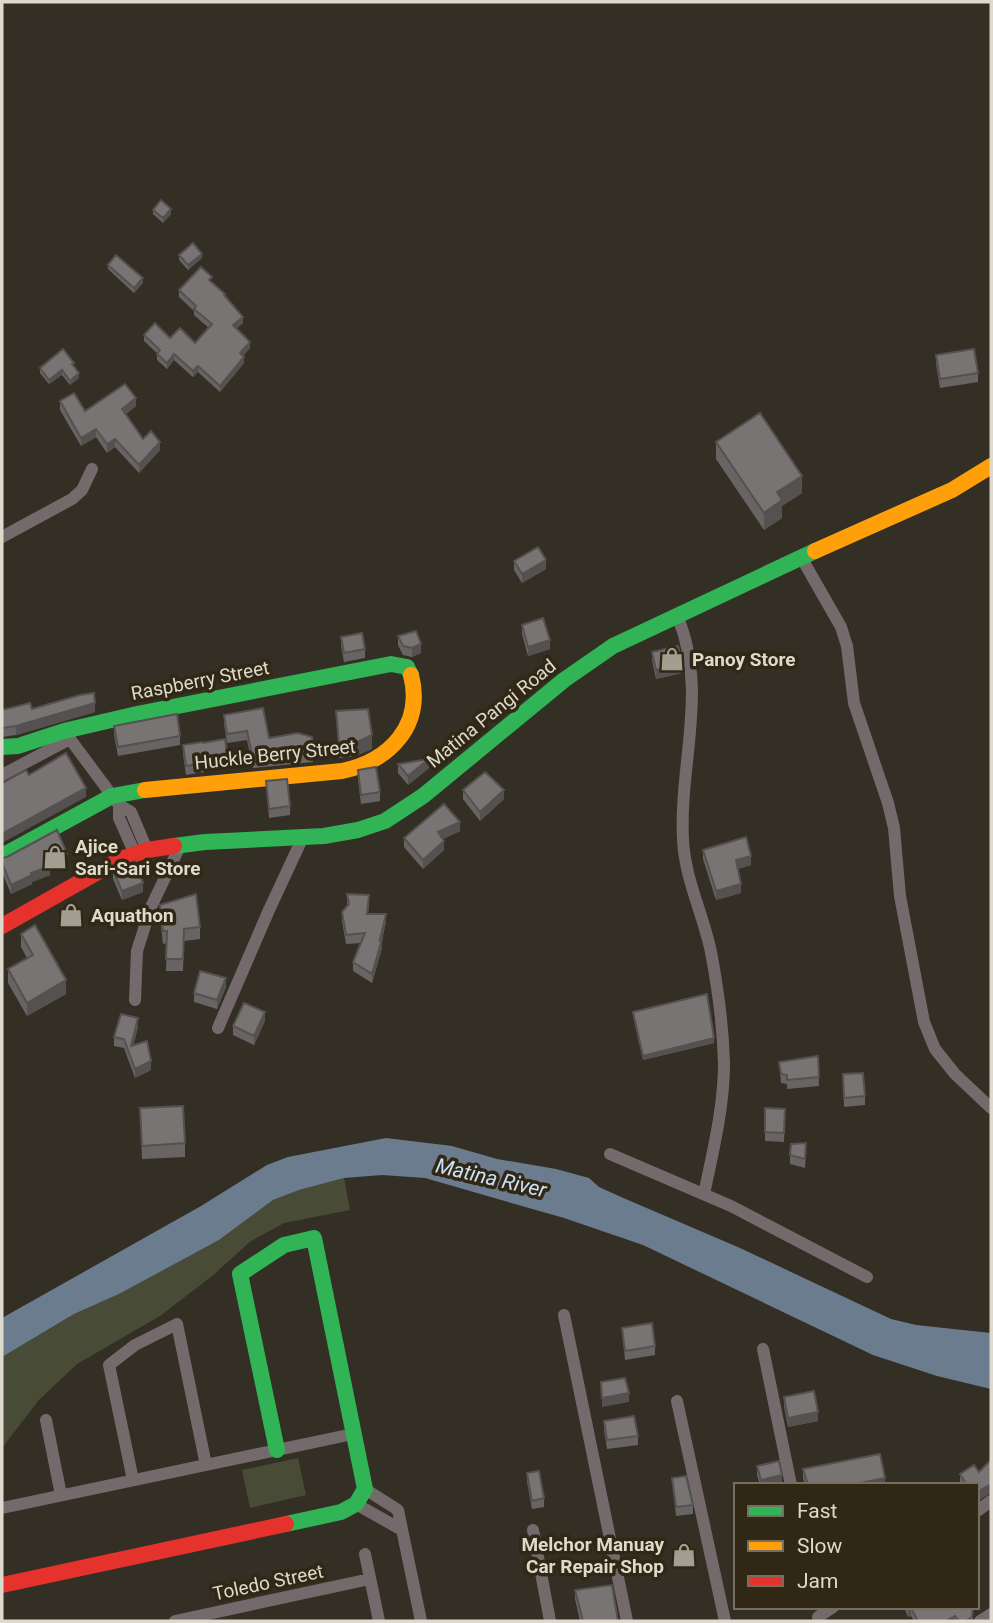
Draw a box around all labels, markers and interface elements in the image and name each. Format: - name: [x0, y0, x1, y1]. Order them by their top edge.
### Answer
- shop icon: Panoy Store: [658, 645, 686, 673]
- place label: Panoy Store: [692, 648, 795, 671]
- street label: Matina Pangi Road: [422, 654, 561, 773]
- street label: Raspberry Street: [129, 656, 271, 705]
- street label: Huckle Berry Street: [193, 735, 357, 774]
- place label: Ajice Sari-Sari Store: [75, 835, 201, 880]
- shop icon: Ajice Sari-Sari Store: [41, 843, 69, 871]
- shop icon: Aquathon: [57, 901, 85, 929]
- place label: Aquathon: [91, 904, 174, 927]
- water label: Matina River: [433, 1154, 550, 1203]
- legend: [734, 1483, 979, 1609]
- text: Fast: [797, 1499, 838, 1523]
- place label: Melchor Manuay Car Repair Shop: [521, 1533, 664, 1578]
- text: Slow: [797, 1534, 843, 1558]
- shop icon: Melchor Manuay Car Repair Shop: [670, 1541, 698, 1569]
- street label: Toledo Street: [211, 1560, 325, 1605]
- text: Jam: [797, 1569, 838, 1593]

